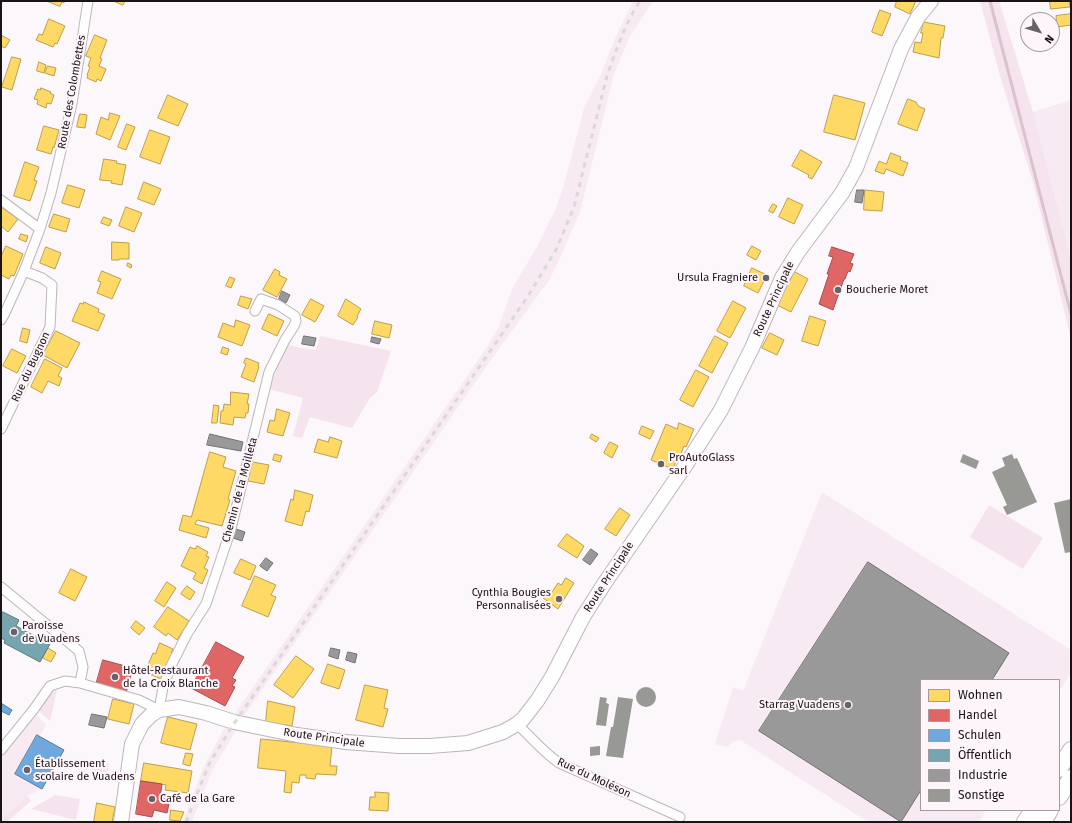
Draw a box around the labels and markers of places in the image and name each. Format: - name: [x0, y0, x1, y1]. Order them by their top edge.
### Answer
- place label: Ursula Fragniere: [677, 271, 758, 285]
- marker: Ursula Fragniere: [761, 273, 771, 283]
- place label: Boucherie Moret: [846, 283, 928, 297]
- marker: Boucherie Moret: [833, 285, 843, 295]
- place label: ProAutoGlass sarl: [669, 451, 735, 477]
- marker: ProAutoGlass sarl: [656, 459, 666, 469]
- place label: Cynthia Bougies Personnalisées: [472, 586, 551, 612]
- marker: Cynthia Bougies Personnalisées: [554, 594, 564, 604]
- place label: Paroisse de Vuadens: [22, 619, 80, 645]
- marker: Paroisse de Vuadens: [9, 627, 19, 637]
- place label: Hôtel-Restaurant de la Croix Blanche: [123, 664, 218, 690]
- marker: Hôtel-Restaurant de la Croix Blanche: [110, 672, 120, 682]
- place label: Starrag Vuadens: [759, 698, 840, 712]
- marker: Starrag Vuadens: [843, 700, 853, 710]
- place label: Établissement scolaire de Vuadens: [35, 757, 135, 783]
- marker: Établissement scolaire de Vuadens: [22, 765, 32, 775]
- place label: Café de la Gare: [160, 792, 235, 806]
- marker: Café de la Gare: [147, 794, 157, 804]

